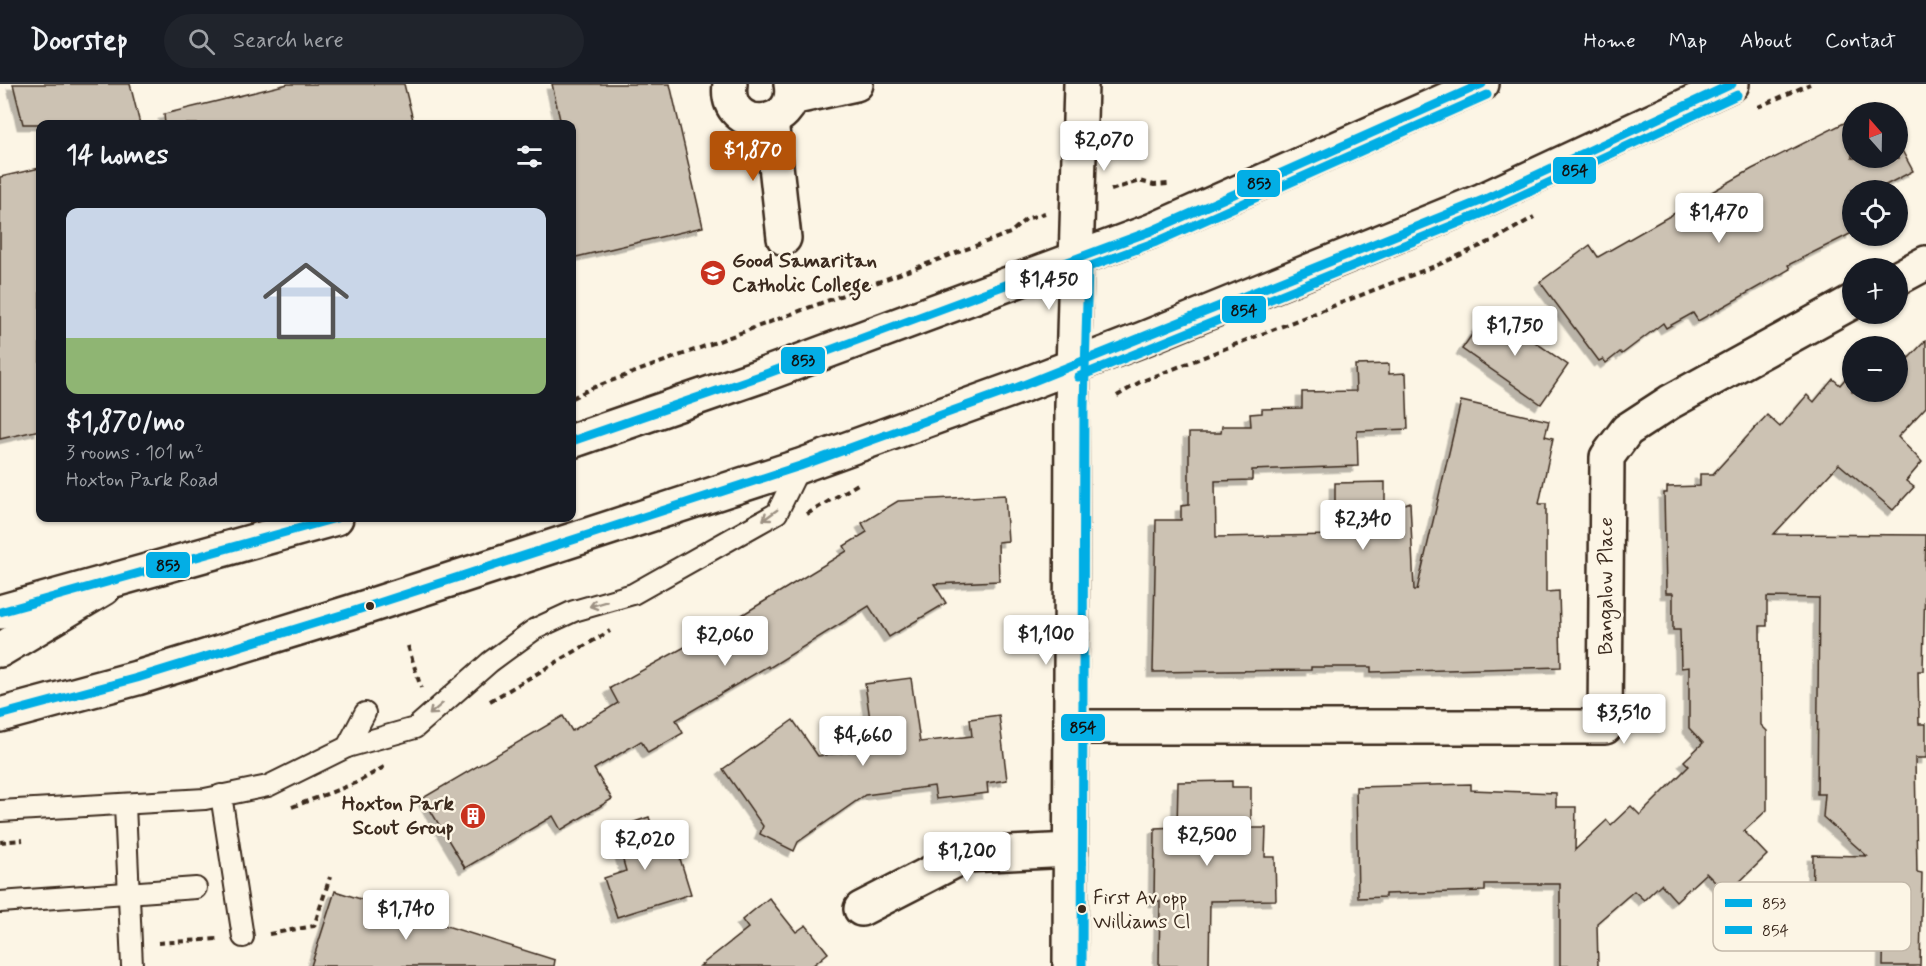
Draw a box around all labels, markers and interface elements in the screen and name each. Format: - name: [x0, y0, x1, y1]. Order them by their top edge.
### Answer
- search box: [164, 14, 584, 68]
- text: Doorstep: [30, 23, 128, 60]
- icon: search: [185, 25, 218, 58]
- text: Search here: [233, 27, 344, 55]
- text: Home: [1584, 27, 1636, 55]
- text: Map: [1669, 27, 1707, 55]
- text: About: [1740, 27, 1792, 55]
- text: Contact: [1825, 27, 1896, 55]
- north arrow: [1842, 102, 1908, 168]
- map controls: [1842, 102, 1908, 402]
- pin: $2,070: [1055, 121, 1153, 172]
- text: $2,070: [1074, 127, 1134, 154]
- pin: $1,870: [704, 131, 802, 182]
- text: $1,870: [724, 137, 782, 164]
- text: 14 homes: [66, 139, 168, 173]
- icon: filters: [513, 140, 546, 173]
- line badge: 854: [1552, 156, 1597, 185]
- text: 854: [1562, 161, 1589, 182]
- line badge: 853: [1236, 169, 1281, 198]
- text: 853: [1247, 174, 1272, 195]
- button: locate: [1842, 180, 1908, 246]
- pin: $1,470: [1670, 193, 1768, 244]
- text: $1,470: [1689, 199, 1749, 226]
- icon: home: [252, 247, 360, 355]
- place label: Good Samaritan Catholic College: [732, 247, 877, 301]
- school or university icon: Good Samaritan Catholic College: [698, 258, 728, 288]
- button: +: [1842, 258, 1908, 324]
- pin: $1,450: [1000, 260, 1098, 311]
- text: $1,450: [1019, 266, 1079, 293]
- line badge: 854: [1221, 295, 1267, 324]
- text: 854: [1231, 301, 1258, 322]
- pin: $1,750: [1466, 306, 1564, 357]
- text: $1,750: [1486, 312, 1544, 339]
- button: −: [1842, 336, 1908, 402]
- line badge: 853: [780, 346, 826, 375]
- text: 853: [791, 351, 816, 372]
- text: $1,870/mo: [66, 406, 185, 440]
- text: 3 rooms · 101 m²: [66, 440, 204, 467]
- text: Hoxton Park Road: [66, 467, 218, 494]
- pin: $2,340: [1314, 500, 1412, 551]
- text: $2,340: [1334, 506, 1392, 533]
- one-way arrow: [763, 509, 779, 521]
- street label: Bangalow Place: [1592, 517, 1621, 655]
- line badge: 853: [145, 551, 191, 579]
- text: 853: [156, 556, 181, 577]
- one-way arrow: [589, 599, 608, 610]
- unlabelled marker: [364, 600, 376, 612]
- pin: $1,100: [997, 615, 1095, 666]
- pin: $2,060: [676, 616, 774, 667]
- text: $1,100: [1018, 621, 1074, 648]
- text: $2,060: [696, 622, 754, 649]
- pin: $3,510: [1575, 694, 1673, 745]
- text: $3,510: [1597, 700, 1651, 727]
- one-way arrow: [429, 702, 444, 716]
- line badge: 854: [1060, 713, 1106, 742]
- pin: $4,660: [814, 716, 912, 767]
- text: 854: [1070, 718, 1097, 739]
- text: $4,660: [833, 722, 893, 749]
- place label: Hoxton Park Scout Group: [342, 790, 454, 842]
- building icon: Hoxton Park Scout Group: [458, 801, 488, 831]
- pin: $2,500: [1158, 816, 1256, 867]
- pin: $2,020: [596, 820, 694, 871]
- text: $2,500: [1177, 822, 1237, 849]
- text: $2,020: [615, 826, 675, 853]
- pin: $1,200: [918, 832, 1016, 883]
- text: $1,200: [938, 838, 996, 865]
- legend: [1713, 882, 1911, 951]
- place label: First Av opp Williams Cl: [1093, 885, 1191, 936]
- pin: $1,740: [357, 890, 455, 941]
- text: 853: [1762, 894, 1787, 915]
- text: $1,740: [377, 896, 435, 923]
- marker: First Av opp Williams Cl: [1076, 903, 1088, 915]
- text: 854: [1762, 921, 1789, 942]

